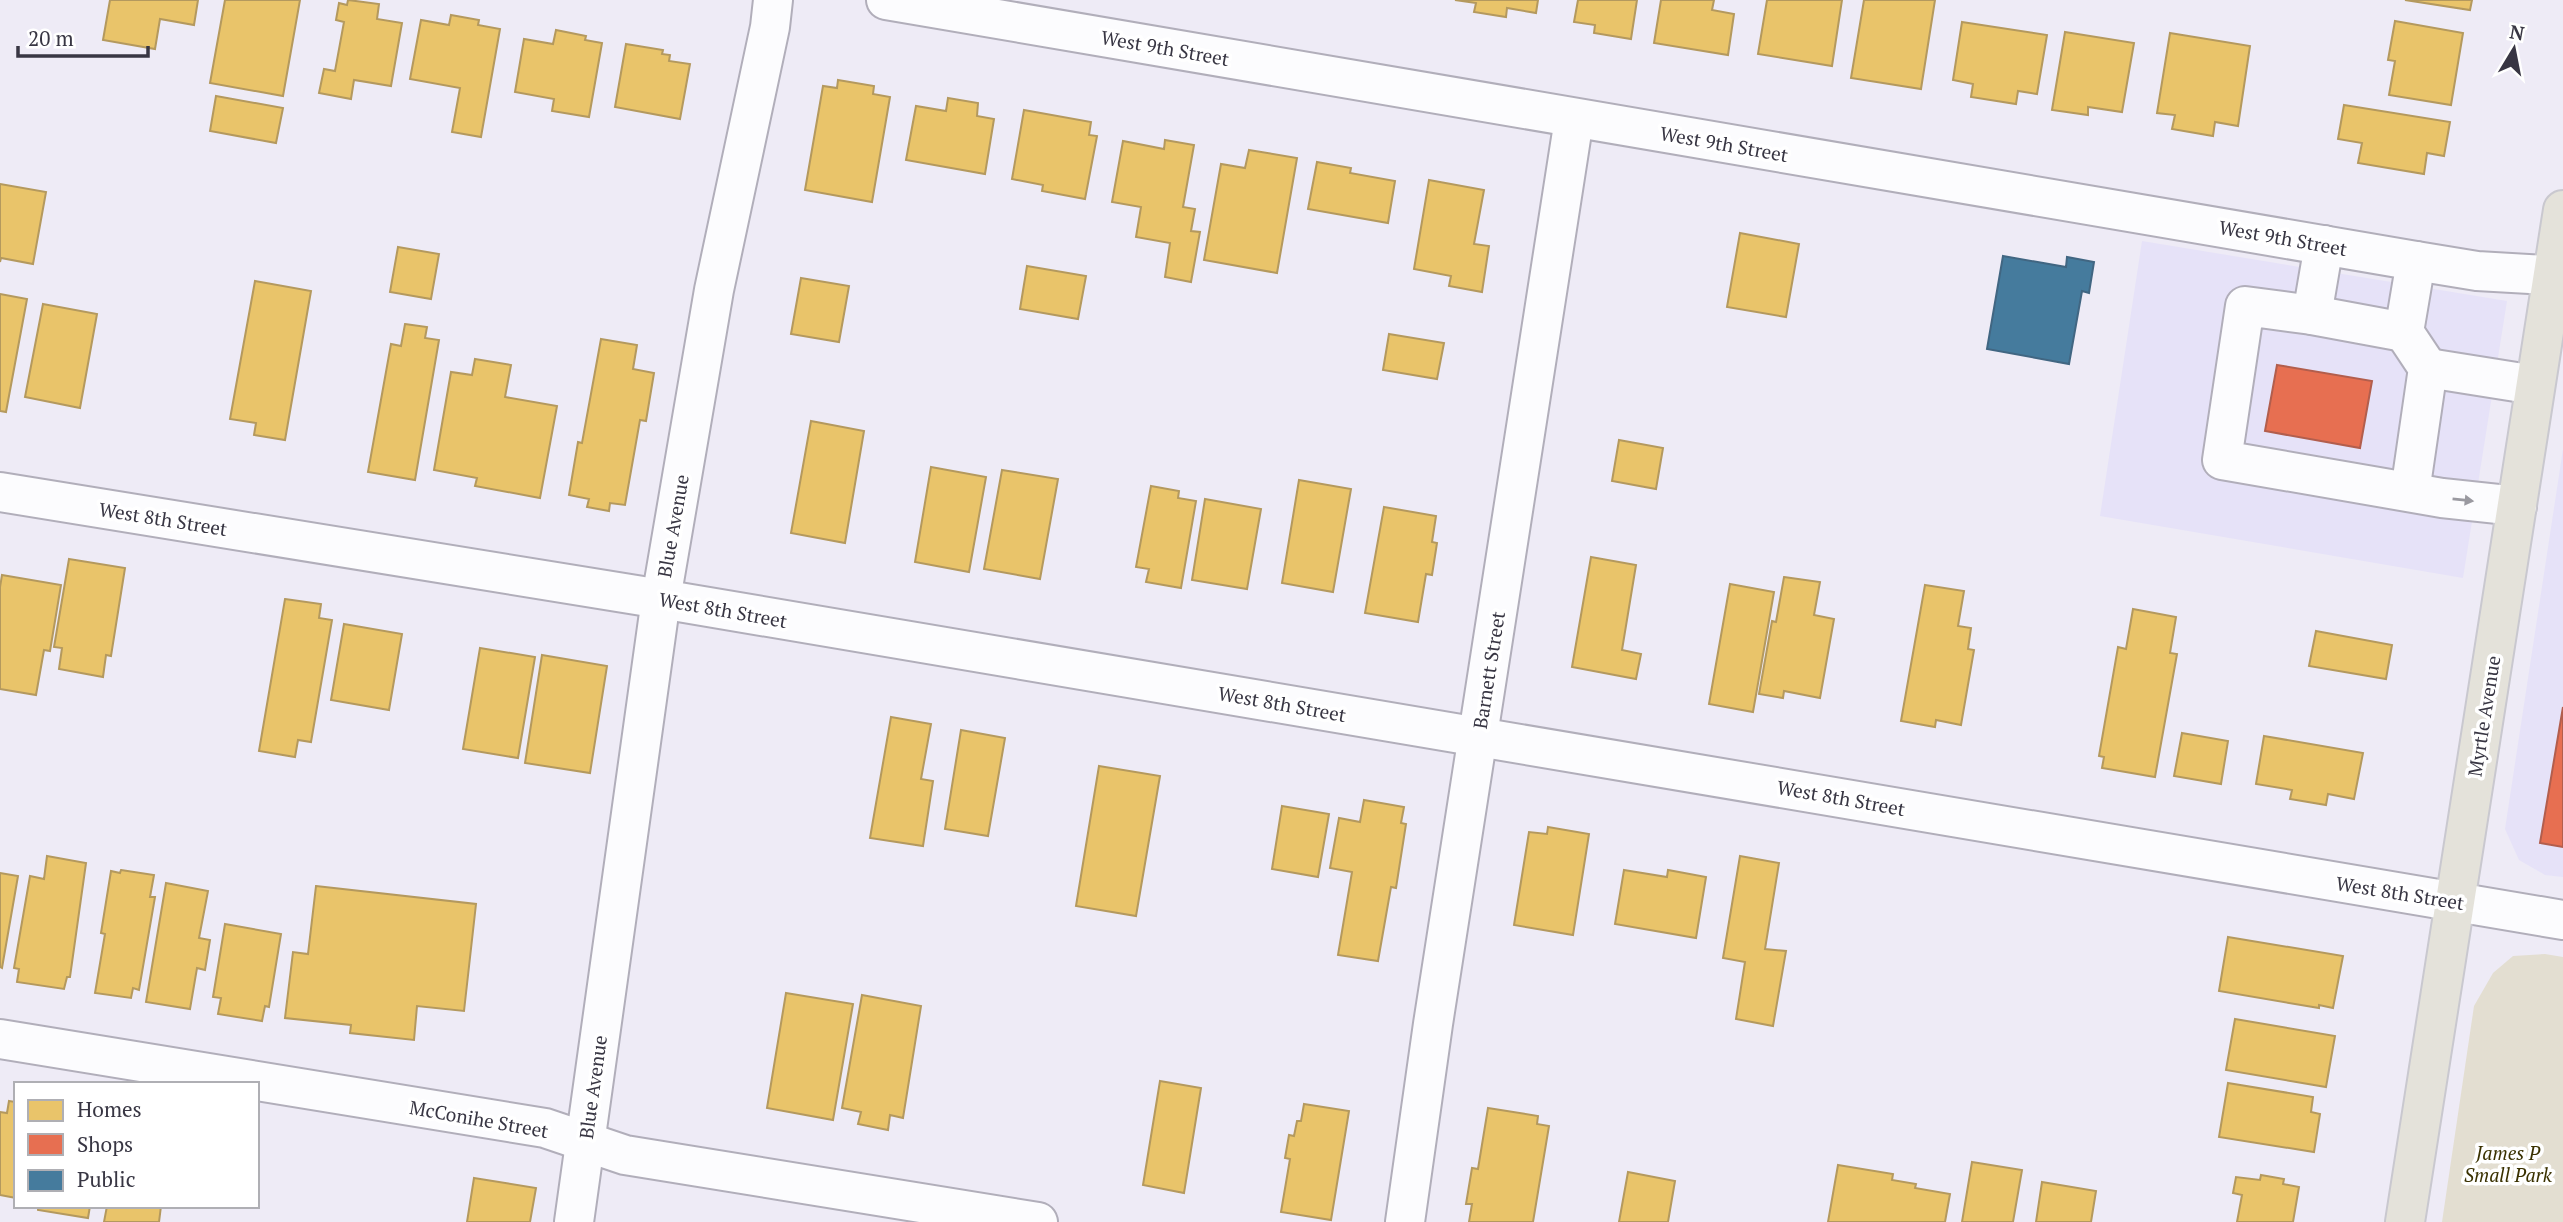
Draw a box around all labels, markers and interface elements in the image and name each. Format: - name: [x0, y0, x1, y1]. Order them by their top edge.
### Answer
- scale bar: [18, 14, 147, 58]
- north arrow: [2479, 14, 2549, 84]
- text: N: [2508, 18, 2527, 45]
- text: 20 m: [28, 24, 74, 52]
- street label: West 9th Street: [1099, 24, 1231, 71]
- street label: West 9th Street: [1658, 120, 1790, 167]
- street label: West 9th Street: [2217, 214, 2349, 261]
- street label: Blue Avenue: [651, 472, 694, 579]
- one-way arrow: [2452, 495, 2474, 506]
- street label: West 8th Street: [97, 496, 229, 541]
- street label: West 8th Street: [657, 586, 789, 633]
- street label: Barnett Street: [1467, 609, 1510, 731]
- street label: Myrtle Avenue: [2462, 654, 2505, 778]
- street label: West 8th Street: [1216, 680, 1348, 727]
- street label: West 8th Street: [1775, 774, 1907, 821]
- street label: West 8th Street: [2334, 870, 2466, 915]
- street label: Blue Avenue: [573, 1034, 612, 1140]
- legend: [14, 1082, 259, 1208]
- street label: McConihe Street: [408, 1094, 551, 1143]
- text: Homes: [77, 1095, 142, 1123]
- text: Shops: [77, 1130, 133, 1158]
- park label: James P Small Park: [2464, 1140, 2553, 1187]
- text: Public: [77, 1165, 135, 1193]

